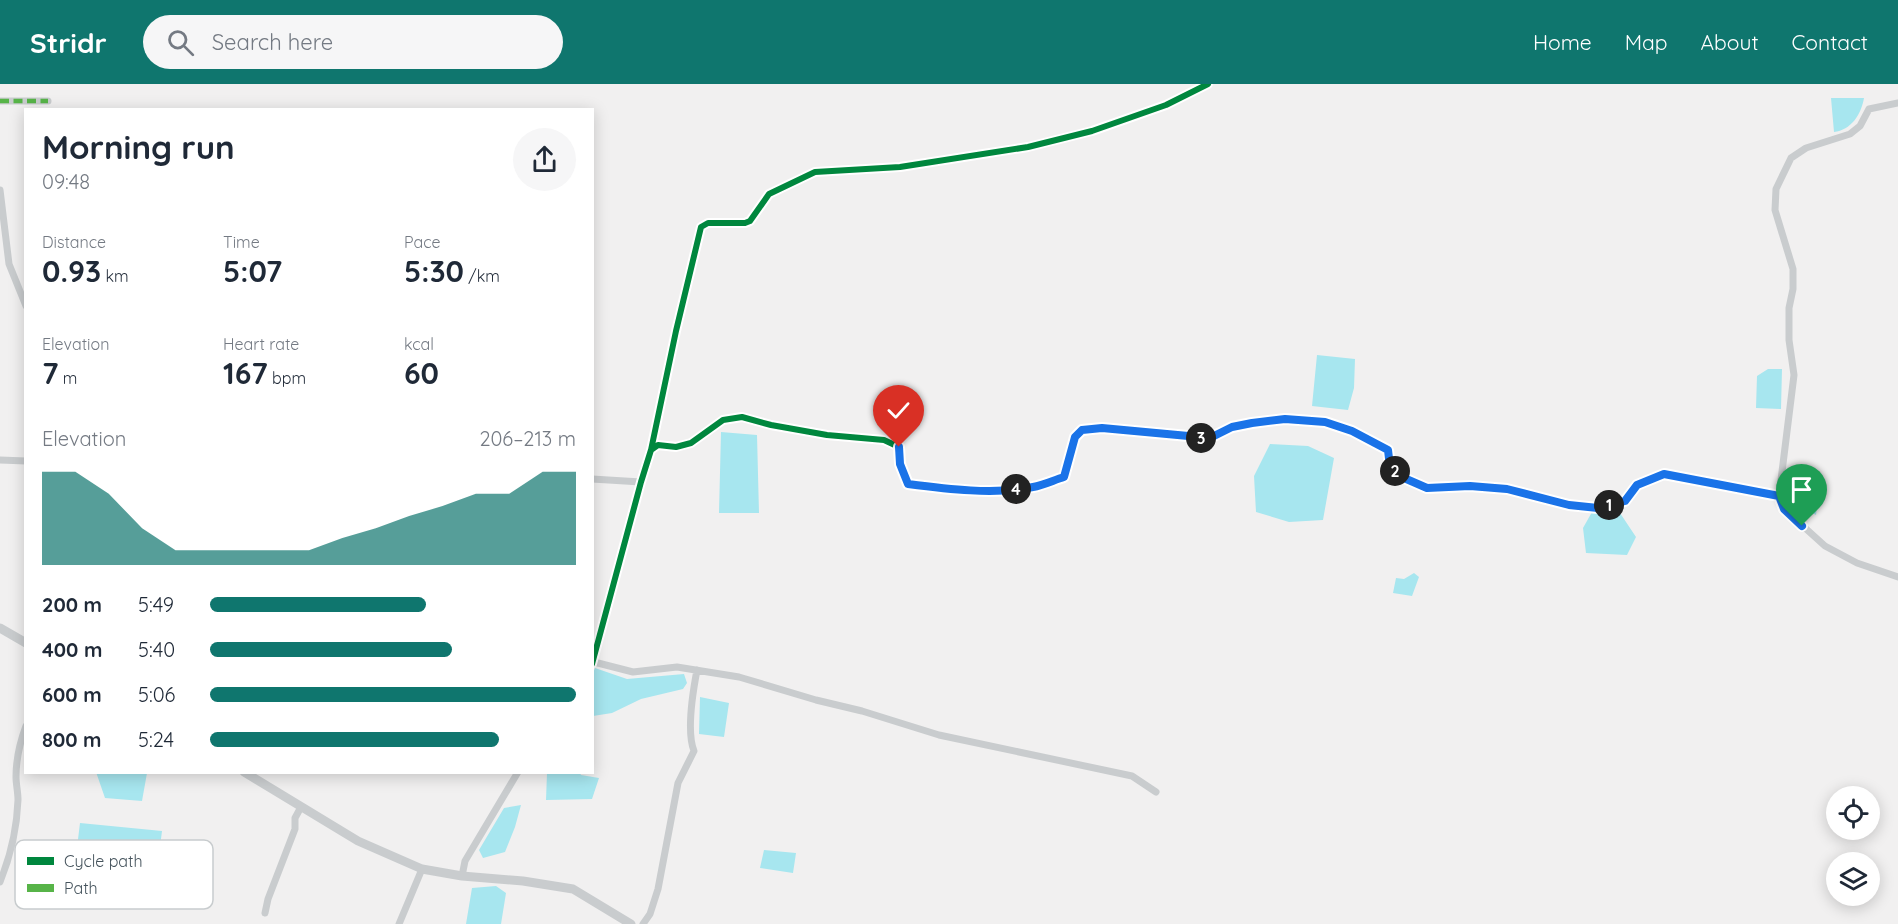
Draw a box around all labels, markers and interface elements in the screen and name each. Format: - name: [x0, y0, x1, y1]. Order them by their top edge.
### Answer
- search box: [143, 15, 563, 69]
- text: Stridr: [30, 25, 107, 60]
- icon: search: [164, 26, 197, 59]
- text: Search here: [212, 28, 333, 56]
- text: Home: [1533, 29, 1592, 55]
- text: Map: [1625, 29, 1668, 55]
- text: About: [1701, 29, 1759, 55]
- text: Contact: [1792, 29, 1868, 55]
- text: Morning run: [42, 126, 235, 167]
- button: share: [513, 128, 576, 191]
- text: 09:48: [42, 169, 90, 194]
- text: Distance: [42, 232, 106, 252]
- text: Time: [223, 232, 260, 252]
- text: Pace: [404, 232, 440, 252]
- text: 0.93: [42, 252, 101, 290]
- text: 5:07: [223, 252, 282, 290]
- text: 5:30: [404, 252, 464, 290]
- text: km: [101, 266, 129, 286]
- text: /km: [464, 266, 500, 286]
- text: Elevation: [42, 334, 109, 354]
- text: Heart rate: [223, 334, 299, 354]
- text: kcal: [404, 334, 434, 354]
- text: 7: [42, 354, 58, 392]
- text: 167: [223, 354, 268, 392]
- text: 60: [404, 354, 439, 392]
- text: m: [58, 368, 77, 388]
- text: bpm: [268, 368, 306, 388]
- pin: [873, 385, 924, 447]
- icon: check: [882, 394, 915, 427]
- pin: 3: [1186, 423, 1216, 453]
- text: Elevation: [42, 426, 126, 451]
- text: 206–213 m: [479, 426, 576, 451]
- text: 3: [1197, 428, 1205, 448]
- pin: 2: [1380, 456, 1410, 486]
- text: 2: [1390, 461, 1400, 481]
- pin: [1776, 464, 1827, 526]
- icon: arrive: [1785, 473, 1818, 506]
- pin: 4: [1001, 474, 1031, 504]
- text: 4: [1011, 479, 1021, 499]
- pin: 1: [1594, 490, 1624, 520]
- text: 1: [1606, 495, 1612, 515]
- text: 200 m: [42, 592, 102, 617]
- text: 5:49: [138, 592, 174, 617]
- text: 400 m: [42, 637, 102, 662]
- text: 5:40: [138, 637, 175, 662]
- text: 600 m: [42, 682, 102, 707]
- text: 5:06: [138, 682, 175, 707]
- text: 800 m: [42, 727, 102, 752]
- text: 5:24: [138, 727, 174, 752]
- map controls: [1826, 786, 1880, 906]
- button: locate: [1826, 786, 1880, 840]
- legend: [15, 840, 213, 909]
- text: Cycle path: [64, 851, 143, 871]
- button: layers: [1826, 852, 1880, 906]
- text: Path: [64, 878, 98, 898]

